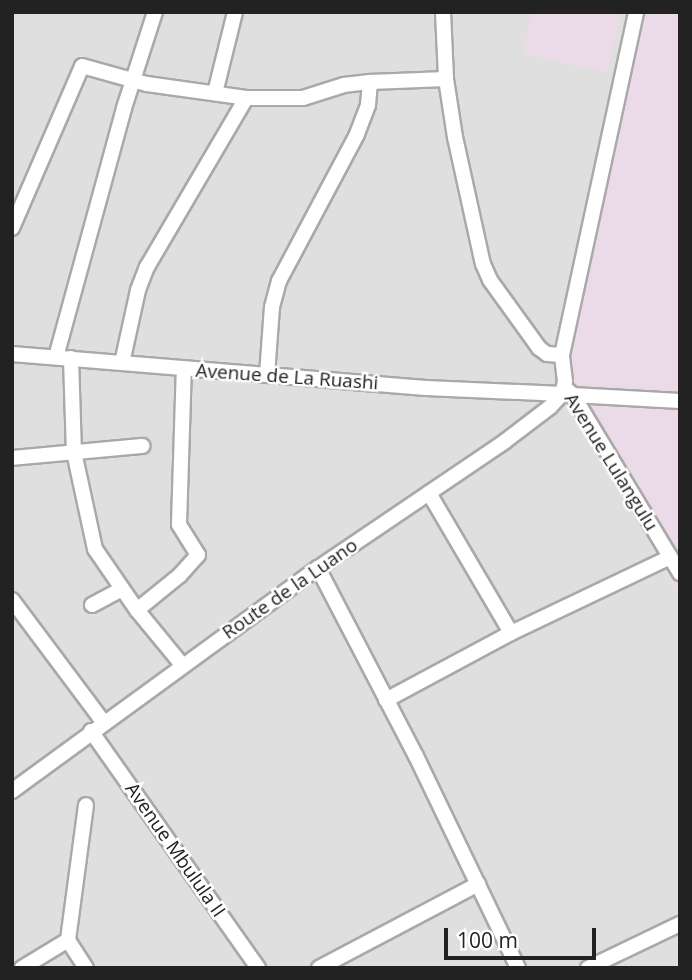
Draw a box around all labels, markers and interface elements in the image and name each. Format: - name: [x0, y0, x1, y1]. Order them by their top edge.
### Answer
- street label: Avenue de La Ruashi: [195, 359, 379, 395]
- street label: Avenue Lulangulu: [559, 389, 663, 535]
- street label: Route de la Luano: [218, 534, 362, 644]
- street label: Avenue Mbulula II: [120, 778, 230, 922]
- scale bar: [447, 914, 599, 958]
- text: 100 m: [457, 926, 518, 954]

